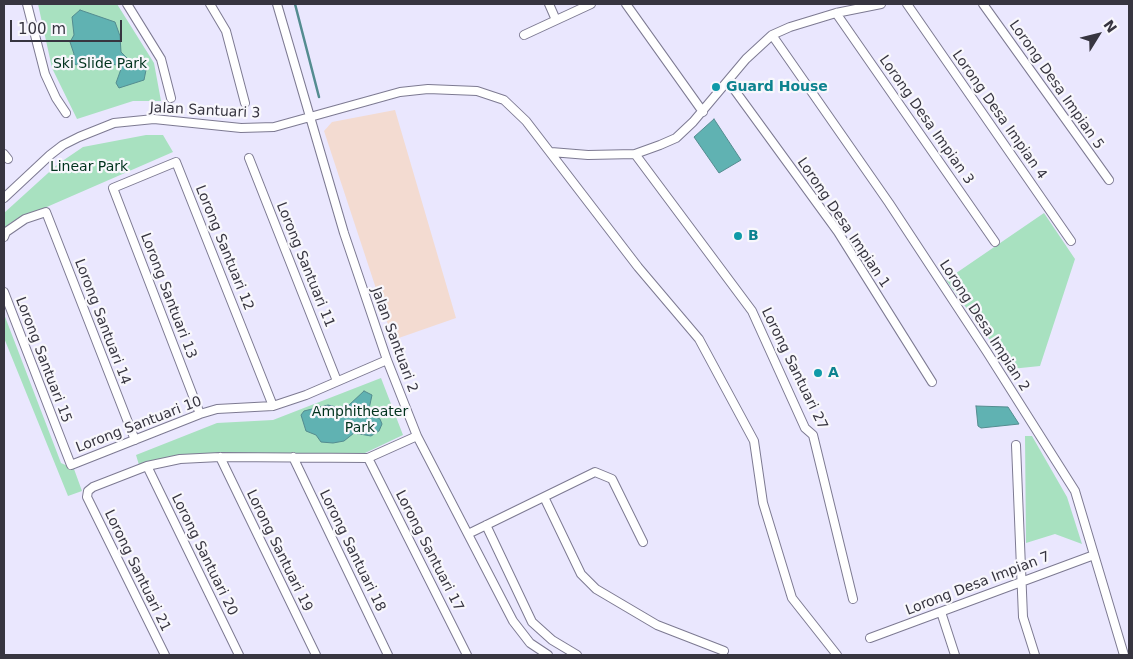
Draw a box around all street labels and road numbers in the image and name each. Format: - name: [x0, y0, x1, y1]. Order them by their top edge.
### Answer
- street label: Lorong Desa Impian 5: [1005, 17, 1107, 153]
- street label: Lorong Desa Impian 4: [948, 47, 1050, 183]
- street label: Lorong Desa Impian 3: [875, 52, 977, 188]
- street label: Jalan Santuari 3: [149, 100, 261, 122]
- street label: Lorong Desa Impian 1: [793, 155, 893, 291]
- street label: Lorong Santuari 12: [191, 183, 257, 313]
- street label: Lorong Santuari 11: [272, 200, 338, 330]
- street label: Lorong Santuari 13: [136, 231, 200, 361]
- street label: Lorong Santuari 14: [70, 257, 134, 387]
- street label: Lorong Desa Impian 2: [935, 257, 1033, 395]
- street label: Jalan Santuari 2: [367, 285, 421, 395]
- street label: Lorong Santuari 15: [11, 295, 75, 425]
- street label: Lorong Santuari 27: [757, 305, 831, 433]
- street label: Lorong Santuari 10: [74, 393, 204, 457]
- street label: Lorong Santuari 19: [242, 487, 316, 615]
- street label: Lorong Santuari 18: [315, 487, 389, 615]
- street label: Lorong Santuari 17: [391, 488, 467, 614]
- street label: Lorong Santuari 20: [167, 491, 241, 619]
- street label: Lorong Santuari 21: [100, 507, 174, 635]
- street label: Lorong Desa Impian 7: [903, 549, 1053, 619]

